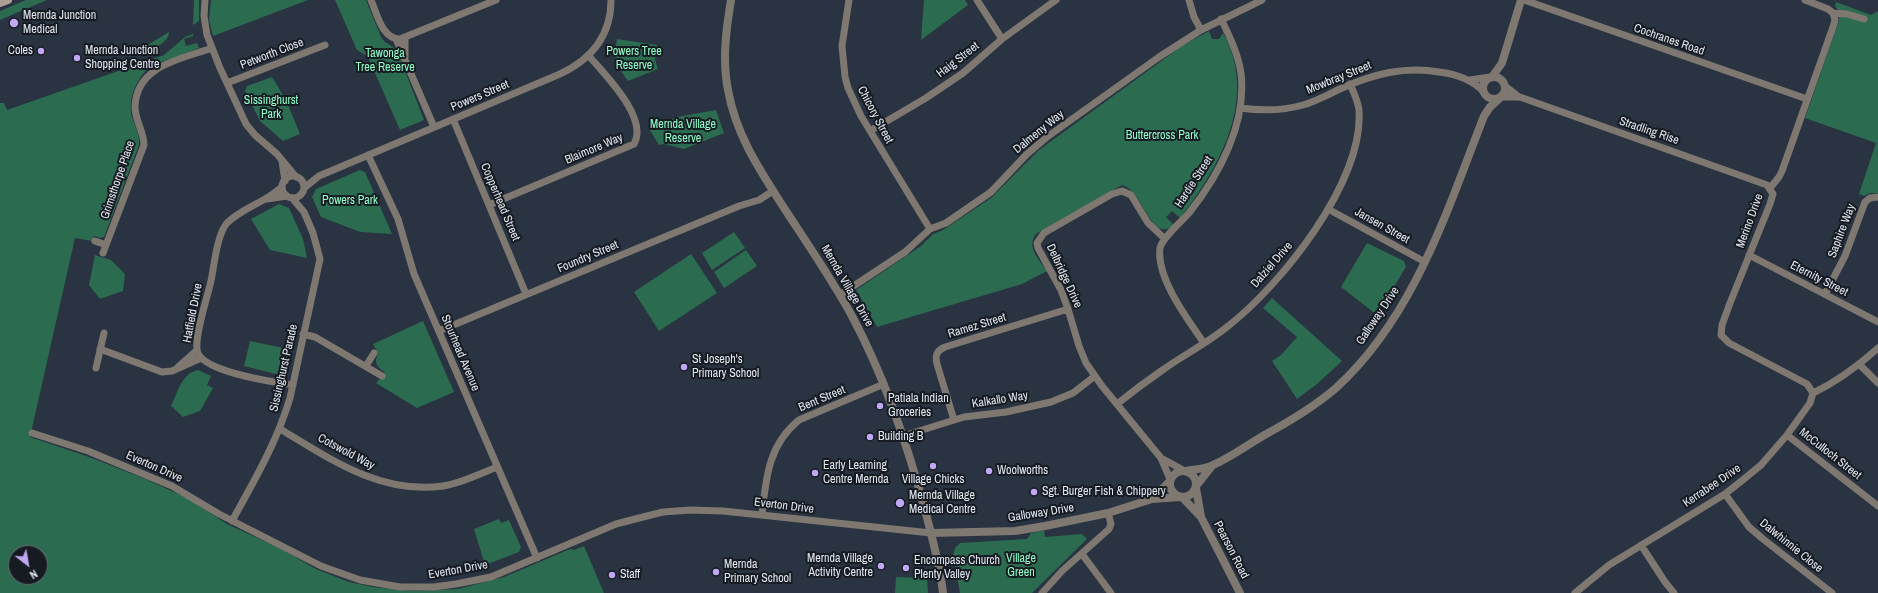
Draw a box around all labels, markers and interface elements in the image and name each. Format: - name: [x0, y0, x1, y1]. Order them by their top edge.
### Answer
- place label: Mernda Junction Medical: [23, 9, 96, 37]
- marker: Mernda Junction Medical: [8, 17, 20, 29]
- street label: Cochranes Road: [1632, 21, 1706, 59]
- street label: Petworth Close: [238, 35, 306, 73]
- street label: Haig Street: [934, 39, 982, 81]
- place label: Coles: [8, 44, 33, 58]
- place label: Mernda Junction Shopping Centre: [85, 44, 159, 72]
- park label: Powers Tree Reserve: [606, 45, 662, 73]
- marker: Coles: [36, 46, 46, 56]
- park label: Tawonga Tree Reserve: [355, 47, 415, 75]
- marker: Mernda Junction Shopping Centre: [72, 53, 82, 63]
- street label: Mowbray Street: [1304, 58, 1374, 98]
- street label: Powers Street: [449, 77, 511, 115]
- street label: Chicory Street: [854, 84, 896, 146]
- park label: Sissinghurst Park: [244, 94, 298, 122]
- street label: Dalmeny Way: [1011, 107, 1067, 157]
- street label: Stradling Rise: [1617, 114, 1681, 148]
- park label: Mernda Village Reserve: [650, 118, 716, 146]
- park label: Buttercross Park: [1126, 129, 1198, 143]
- street label: Blaimore Way: [563, 130, 625, 168]
- street label: Grimsthorpe Place: [98, 139, 138, 221]
- street label: Hardie Street: [1172, 154, 1216, 210]
- street label: Copperhead Street: [477, 161, 523, 243]
- street label: Merino Drive: [1734, 192, 1766, 250]
- park label: Powers Park: [322, 194, 378, 208]
- street label: Saphire Way: [1825, 202, 1859, 260]
- street label: Jansen Street: [1352, 205, 1412, 247]
- street label: Foundry Street: [555, 238, 621, 276]
- street label: Dalziel Drive: [1248, 239, 1296, 291]
- street label: Mernda Village Drive: [818, 242, 876, 330]
- street label: Delbridge Drive: [1043, 242, 1085, 310]
- street label: Eternity Street: [1788, 258, 1850, 300]
- street label: Hatfield Drive: [180, 282, 206, 344]
- street label: Galloway Drive: [1353, 284, 1403, 348]
- street label: Ramez Street: [946, 310, 1008, 342]
- street label: Stourhead Avenue: [437, 313, 483, 393]
- street label: Sissinghurst Parade: [267, 323, 301, 413]
- place label: St Joseph's Primary School: [692, 353, 759, 381]
- marker: St Joseph's Primary School: [679, 362, 689, 372]
- street label: Bent Street: [797, 383, 847, 415]
- street label: Kalkallo Way: [971, 388, 1029, 412]
- place label: Patiala Indian Groceries: [888, 392, 949, 420]
- marker: Patiala Indian Groceries: [875, 401, 885, 411]
- street label: McCulloch Street: [1796, 425, 1864, 483]
- place label: Building B: [878, 430, 923, 444]
- street label: Cotswold Way: [315, 431, 377, 473]
- marker: Building B: [865, 432, 875, 442]
- street label: Everton Drive: [124, 448, 184, 486]
- place label: Early Learning Centre Mernda: [823, 459, 889, 487]
- marker: Village Chicks: [928, 461, 938, 471]
- street label: Kerrabee Drive: [1680, 461, 1744, 511]
- place label: Woolworths: [997, 464, 1048, 478]
- marker: Woolworths: [984, 466, 994, 476]
- marker: Early Learning Centre Mernda: [810, 468, 820, 478]
- place label: Village Chicks: [902, 473, 964, 487]
- place label: Sgt. Burger Fish & Chippery: [1042, 485, 1166, 499]
- marker: Sgt. Burger Fish & Chippery: [1029, 487, 1039, 497]
- place label: Mernda Village Medical Centre: [909, 489, 976, 517]
- street label: Everton Drive: [753, 495, 815, 517]
- marker: Mernda Village Medical Centre: [894, 497, 906, 509]
- street label: Galloway Drive: [1007, 501, 1075, 525]
- street label: Dalwhinnie Close: [1757, 516, 1825, 576]
- street label: Pearson Road: [1210, 519, 1252, 581]
- north arrow: [8, 545, 48, 585]
- place label: Mernda Village Activity Centre: [807, 552, 873, 580]
- park label: Village Green: [1006, 552, 1036, 580]
- place label: Encompass Church Plenty Valley: [914, 554, 1000, 582]
- street label: Everton Drive: [427, 558, 489, 582]
- place label: Mernda Primary School: [724, 558, 791, 586]
- marker: Mernda Village Activity Centre: [876, 561, 886, 571]
- marker: Encompass Church Plenty Valley: [901, 563, 911, 573]
- text: N: [27, 567, 40, 582]
- marker: Mernda Primary School: [711, 567, 721, 577]
- place label: Staff: [620, 568, 640, 582]
- marker: Staff: [607, 570, 617, 580]

